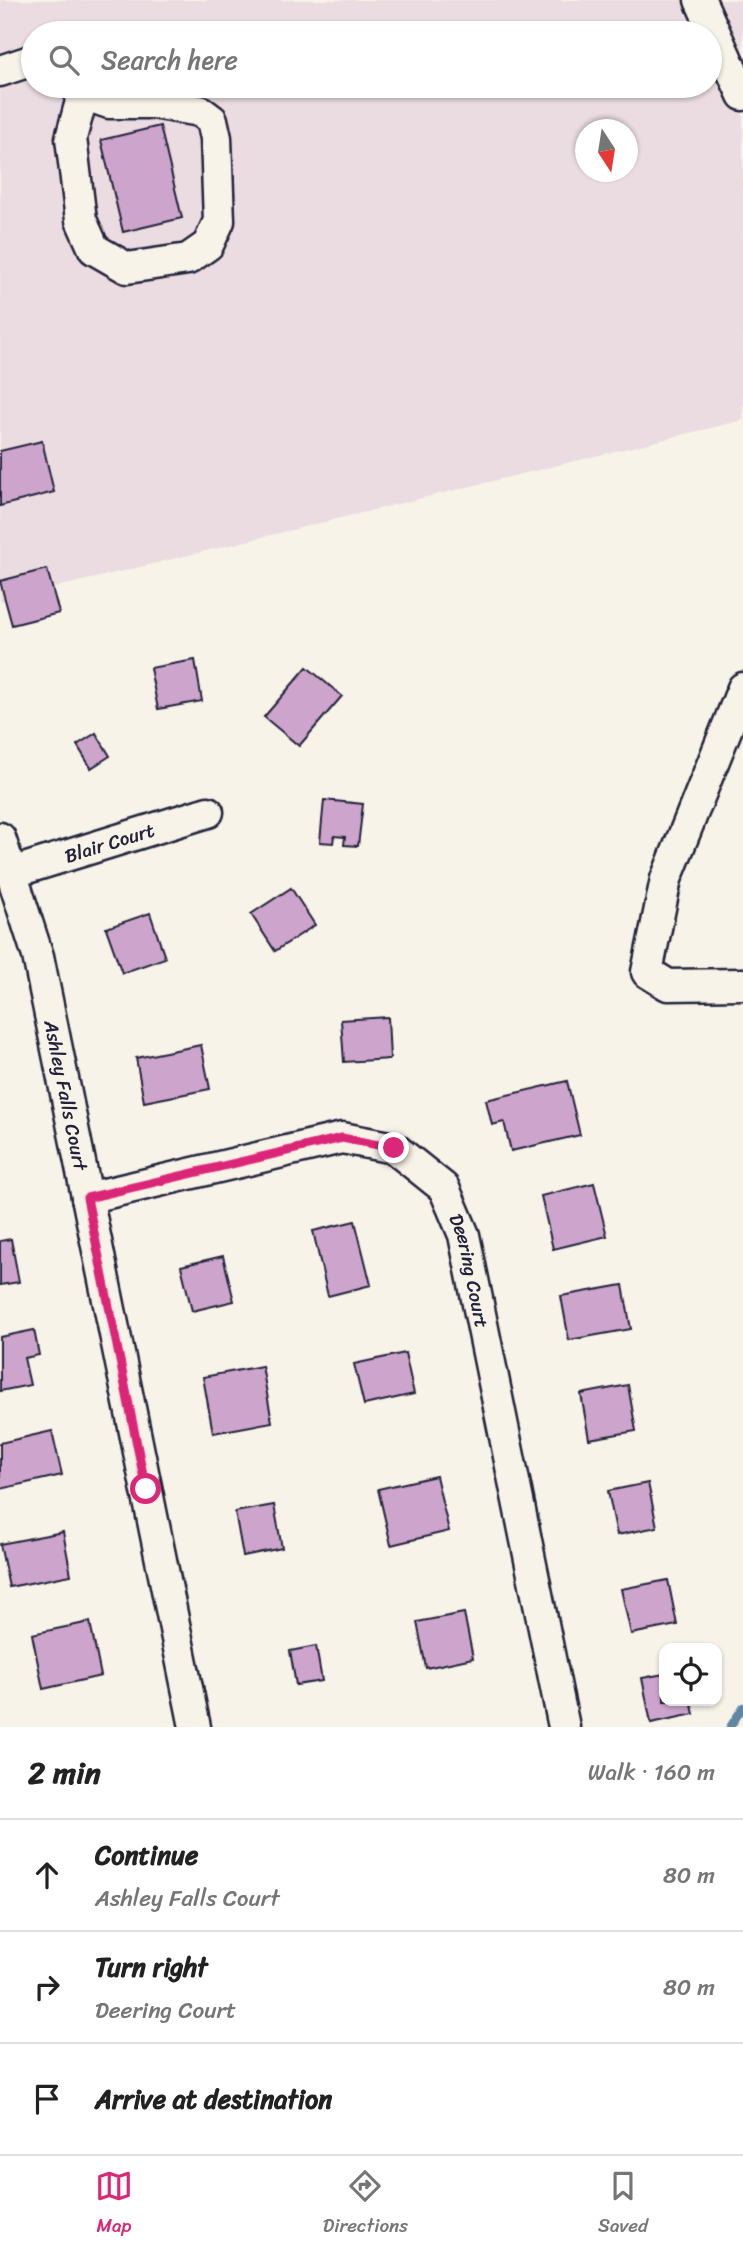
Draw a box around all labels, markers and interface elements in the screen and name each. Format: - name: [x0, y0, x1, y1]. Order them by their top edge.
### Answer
- search box: [21, 21, 722, 98]
- text: Search here: [101, 37, 238, 83]
- icon: search: [45, 41, 83, 79]
- north arrow: [575, 119, 638, 182]
- street label: Blair Court: [60, 814, 159, 872]
- street label: Ashley Falls Court: [34, 1016, 98, 1175]
- route end: [378, 1132, 409, 1163]
- street label: Deering Court: [440, 1208, 498, 1331]
- route start: [130, 1473, 161, 1504]
- map controls: [659, 1643, 722, 1706]
- button: locate: [659, 1643, 722, 1706]
- text: 2 min: [28, 1746, 101, 1800]
- text: Walk · 160 m: [588, 1752, 715, 1793]
- text: Continue: [95, 1832, 198, 1878]
- text: 80 m: [663, 1855, 715, 1896]
- icon: ahead: [28, 1856, 66, 1894]
- text: Ashley Falls Court: [95, 1878, 280, 1919]
- text: Turn right: [95, 1944, 208, 1990]
- text: 80 m: [663, 1967, 715, 2008]
- icon: right: [28, 1968, 66, 2006]
- text: Deering Court: [95, 1990, 236, 2031]
- text: Arrive at destination: [95, 2076, 332, 2122]
- icon: arrive: [28, 2080, 66, 2118]
- tab: Map: [95, 2167, 133, 2242]
- tab: Directions: [323, 2167, 408, 2242]
- tab: Saved: [598, 2167, 648, 2242]

